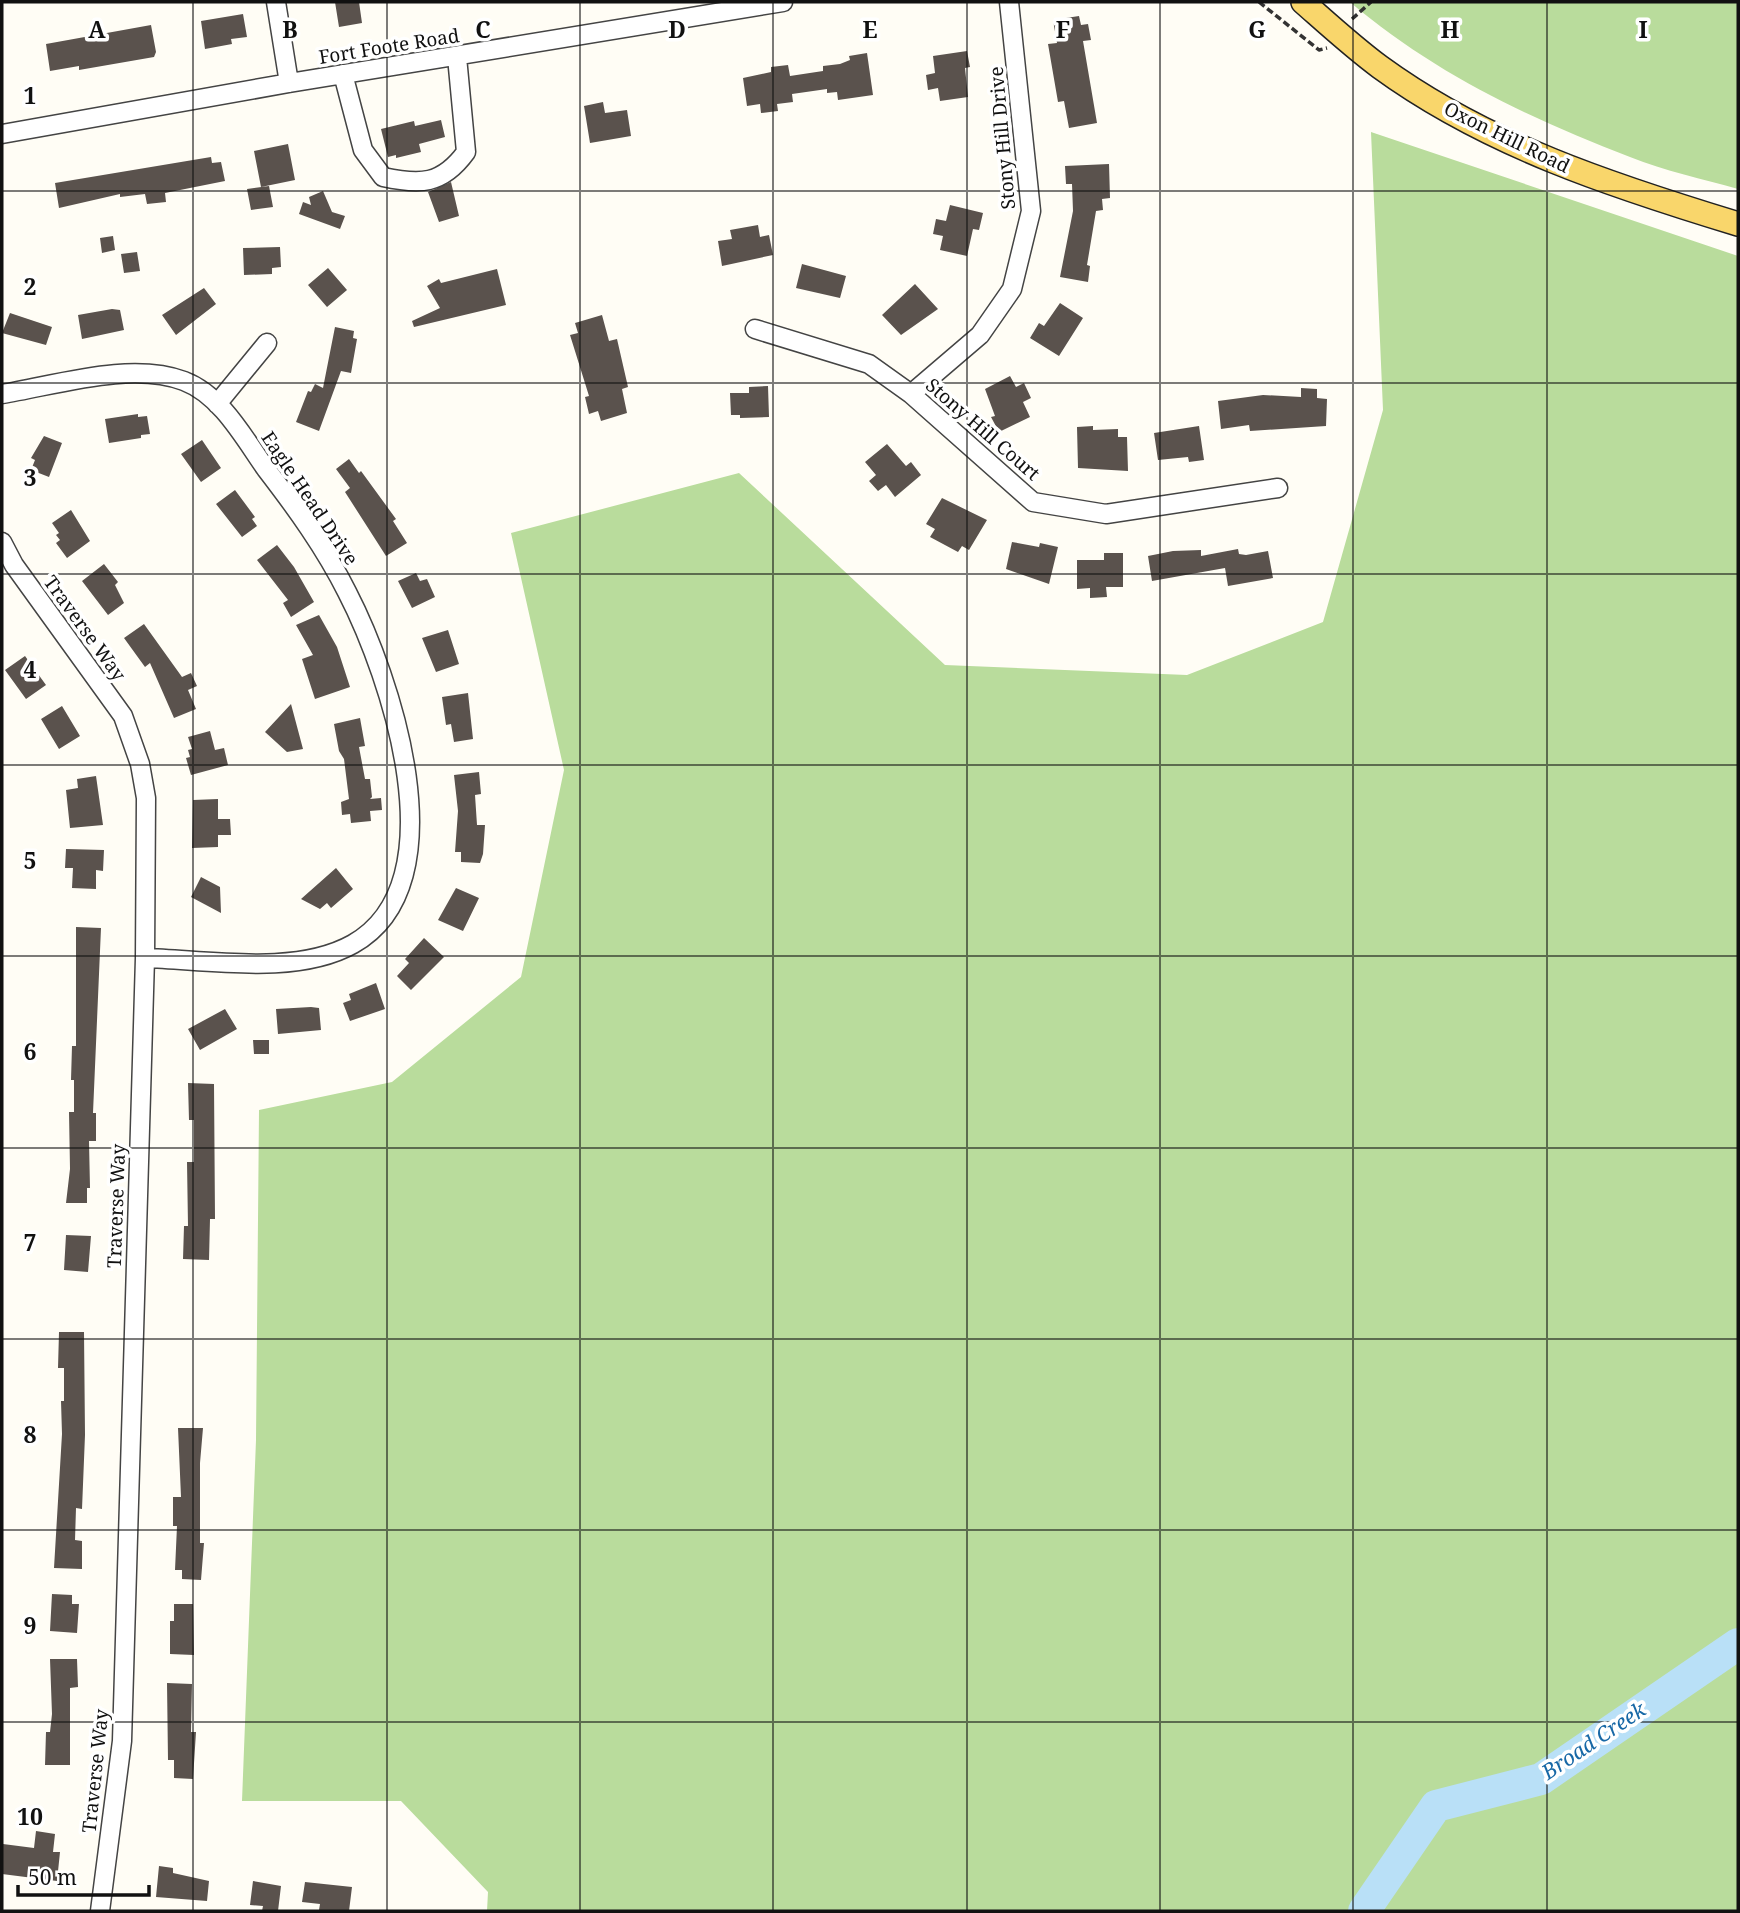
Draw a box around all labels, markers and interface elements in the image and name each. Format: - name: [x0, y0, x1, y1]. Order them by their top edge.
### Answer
- text: A: [88, 13, 106, 45]
- text: B: [282, 13, 298, 45]
- text: C: [475, 13, 491, 45]
- text: D: [668, 13, 686, 45]
- text: E: [862, 13, 878, 45]
- text: F: [1056, 13, 1070, 45]
- text: G: [1248, 13, 1266, 45]
- text: H: [1441, 13, 1460, 45]
- text: I: [1638, 13, 1648, 45]
- street label: Fort Foote Road: [317, 22, 461, 70]
- street label: Stony Hill Drive: [983, 65, 1021, 211]
- text: 1: [24, 79, 37, 111]
- street label: Oxon Hill Road: [1440, 95, 1575, 179]
- text: 2: [24, 270, 37, 302]
- street label: Stony Hill Court: [920, 372, 1046, 486]
- street label: Eagle Head Drive: [256, 426, 364, 570]
- text: 3: [24, 461, 37, 493]
- street label: Traverse Way: [38, 570, 132, 686]
- text: 4: [24, 653, 37, 685]
- text: 5: [24, 844, 37, 876]
- text: 6: [24, 1035, 37, 1067]
- street label: Traverse Way: [101, 1143, 131, 1269]
- text: 7: [24, 1226, 37, 1258]
- text: 8: [24, 1418, 37, 1450]
- text: 9: [24, 1609, 37, 1641]
- water label: Broad Creek: [1535, 1694, 1652, 1786]
- street label: Traverse Way: [76, 1708, 114, 1834]
- text: 10: [17, 1800, 43, 1832]
- scale bar: [18, 1854, 149, 1898]
- text: 50 m: [28, 1863, 77, 1891]

